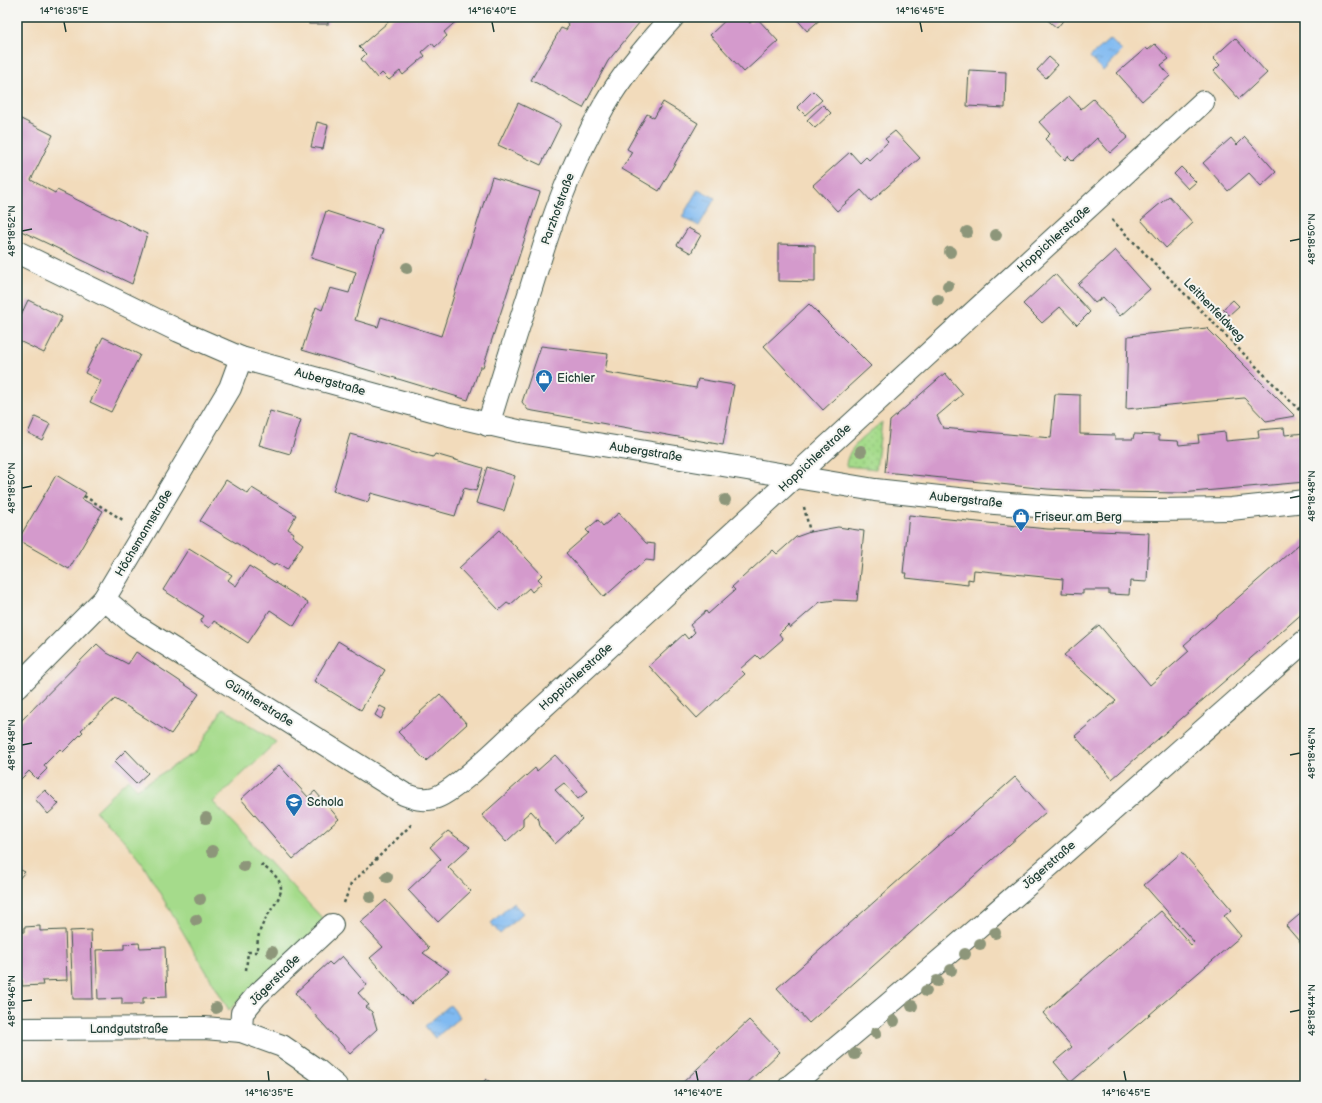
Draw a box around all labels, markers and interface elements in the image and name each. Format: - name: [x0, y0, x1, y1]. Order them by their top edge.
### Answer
- text: 14°16'35"E: [40, 5, 89, 17]
- text: 14°16'40"E: [468, 5, 517, 17]
- text: 14°16'45"E: [896, 5, 945, 17]
- street label: Parzhofstraße: [538, 171, 578, 247]
- street label: Hoppichlerstraße: [1014, 202, 1094, 276]
- text: 48°18'52"N: [6, 205, 18, 257]
- text: 48°18'50"N: [1306, 213, 1318, 265]
- street label: Leithenfeldweg: [1180, 275, 1248, 345]
- street label: Aubergstraße: [293, 365, 367, 399]
- shop icon: Eichler: [534, 368, 554, 393]
- place label: Eichler: [557, 371, 595, 386]
- street label: Hoppichlerstraße: [776, 421, 854, 495]
- street label: Aubergstraße: [609, 439, 683, 465]
- text: 48°18'50"N: [6, 462, 18, 514]
- text: 48°18'48"N: [1306, 470, 1318, 522]
- street label: Höchsmannstraße: [112, 487, 176, 579]
- street label: Aubergstraße: [929, 489, 1003, 511]
- shop icon: Friseur am Berg: [1011, 507, 1031, 532]
- place label: Friseur am Berg: [1034, 510, 1122, 525]
- street label: Hoppichlerstraße: [536, 640, 616, 714]
- street label: Güntherstraße: [222, 676, 296, 730]
- text: 48°18'48"N: [6, 719, 18, 771]
- text: 48°18'46"N: [1306, 727, 1318, 779]
- school or university icon: Schola: [284, 792, 304, 817]
- place label: Schola: [307, 795, 344, 810]
- street label: Jägerstraße: [1019, 838, 1079, 892]
- street label: Jägerstraße: [247, 952, 303, 1008]
- text: 48°18'46"N: [6, 975, 18, 1027]
- text: 48°18'44"N: [1306, 984, 1318, 1036]
- street label: Landgutstraße: [90, 1022, 168, 1037]
- text: 14°16'35"E: [245, 1087, 294, 1099]
- text: 14°16'40"E: [674, 1087, 723, 1099]
- text: 14°16'45"E: [1102, 1087, 1151, 1099]

